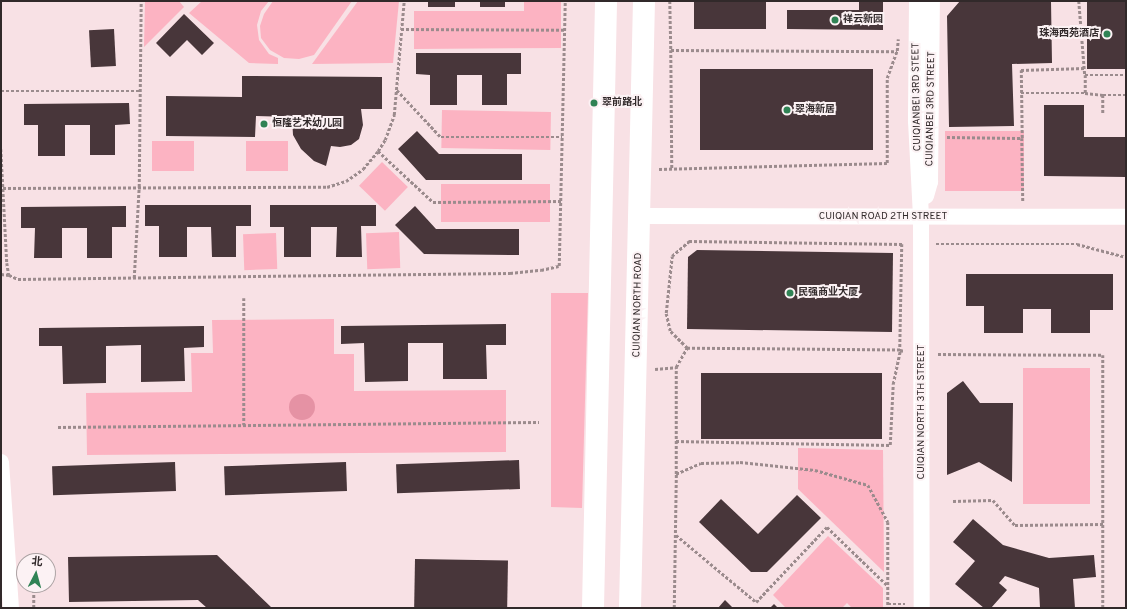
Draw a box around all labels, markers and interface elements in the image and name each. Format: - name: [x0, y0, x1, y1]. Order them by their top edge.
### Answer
- place label: 祥云新园: [843, 14, 883, 26]
- marker: 祥云新园: [830, 15, 840, 25]
- place label: 珠海西苑酒店: [1039, 28, 1099, 40]
- marker: 珠海西苑酒店: [1102, 29, 1112, 39]
- street label: CUIQIANBEI 3RD STEET: [910, 43, 924, 151]
- street label: CUIQIANBEI 3RD STREET: [924, 51, 938, 167]
- place label: 翠前路北: [602, 97, 642, 109]
- marker: 翠前路北: [589, 98, 599, 108]
- place label: 翠海新居: [795, 104, 835, 116]
- marker: 翠海新居: [782, 105, 792, 115]
- place label: 恒隆艺术幼儿园: [272, 118, 342, 130]
- marker: 恒隆艺术幼儿园: [259, 119, 269, 129]
- street label: CUIQIAN ROAD 2TH STREET: [819, 211, 947, 223]
- street label: CUIQIAN NORTH ROAD: [631, 252, 645, 358]
- place label: 民强商业大厦: [798, 287, 858, 299]
- marker: 民强商业大厦: [785, 288, 795, 298]
- street label: CUIQIAN NORTH 3TH STREET: [916, 344, 928, 480]
- north arrow: [16, 553, 56, 593]
- text: 北: [31, 555, 43, 570]

